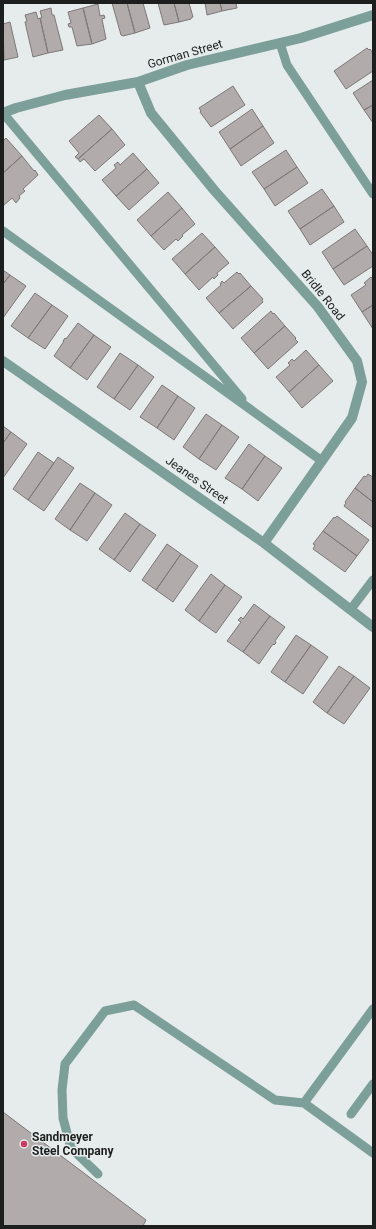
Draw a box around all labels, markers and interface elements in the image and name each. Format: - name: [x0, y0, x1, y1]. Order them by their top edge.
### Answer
- street label: Gorman Street: [146, 37, 224, 71]
- street label: Bridle Road: [298, 267, 348, 323]
- street label: Jeanes Street: [163, 453, 231, 507]
- place label: Sandmeyer Steel Company: [32, 1130, 114, 1158]
- marker: Sandmeyer Steel Company: [19, 1139, 29, 1149]

